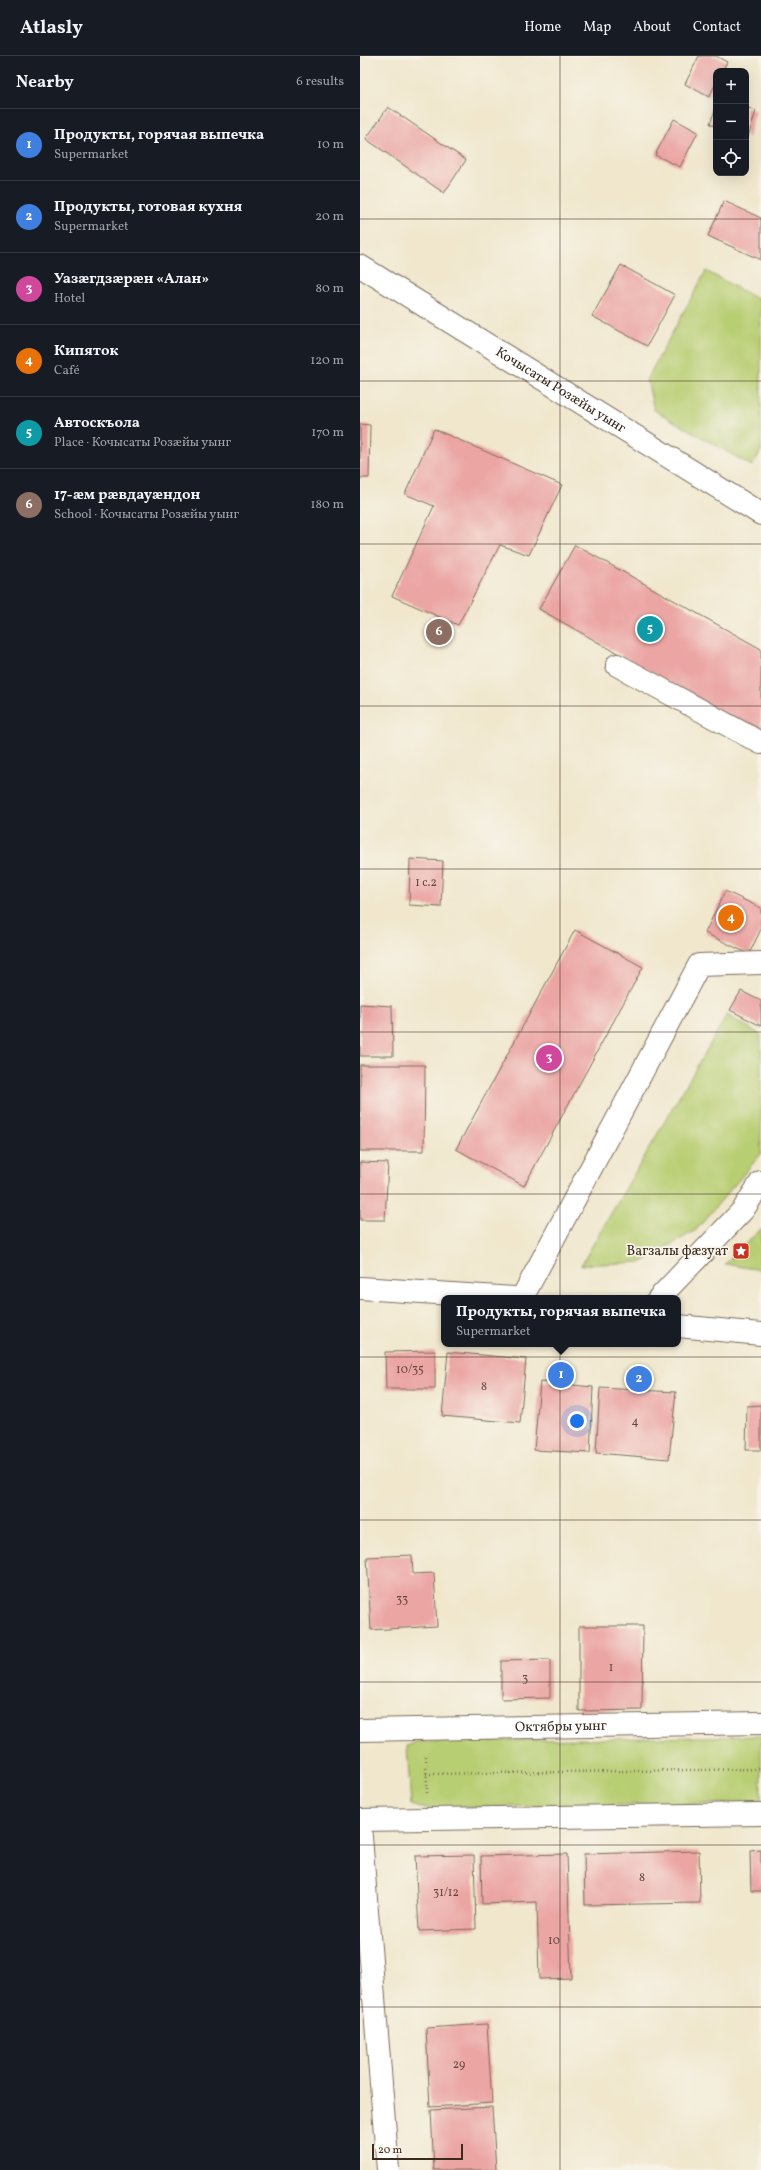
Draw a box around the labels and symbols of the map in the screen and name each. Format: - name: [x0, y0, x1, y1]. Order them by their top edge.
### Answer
- street label: Кочысаты Розæйы уынг: [492, 343, 630, 438]
- pin: 5: [637, 614, 663, 644]
- pin: 6: [426, 617, 452, 647]
- house number: 1 с.2: [415, 875, 437, 891]
- pin: 4: [718, 903, 744, 933]
- pin: 3: [536, 1043, 562, 1073]
- place icon: Вагзалы фæзуат: [731, 1241, 751, 1261]
- place label: Вагзалы фæзуат: [627, 1242, 728, 1261]
- pin: 1: [548, 1360, 574, 1390]
- house number: 10/35: [396, 1362, 424, 1378]
- pin: 2: [626, 1364, 652, 1394]
- house number: 8: [481, 1379, 487, 1395]
- your location: [567, 1411, 587, 1431]
- house number: 4: [631, 1414, 639, 1430]
- house number: 33: [396, 1592, 408, 1608]
- house number: 1: [609, 1660, 613, 1676]
- house number: 3: [522, 1671, 528, 1687]
- street label: Октябры уынг: [515, 1716, 607, 1737]
- house number: 8: [639, 1870, 645, 1886]
- house number: 31/12: [433, 1885, 459, 1901]
- house number: 10: [548, 1933, 560, 1949]
- house number: 29: [453, 2057, 465, 2073]
- scale bar: [372, 2142, 463, 2161]

